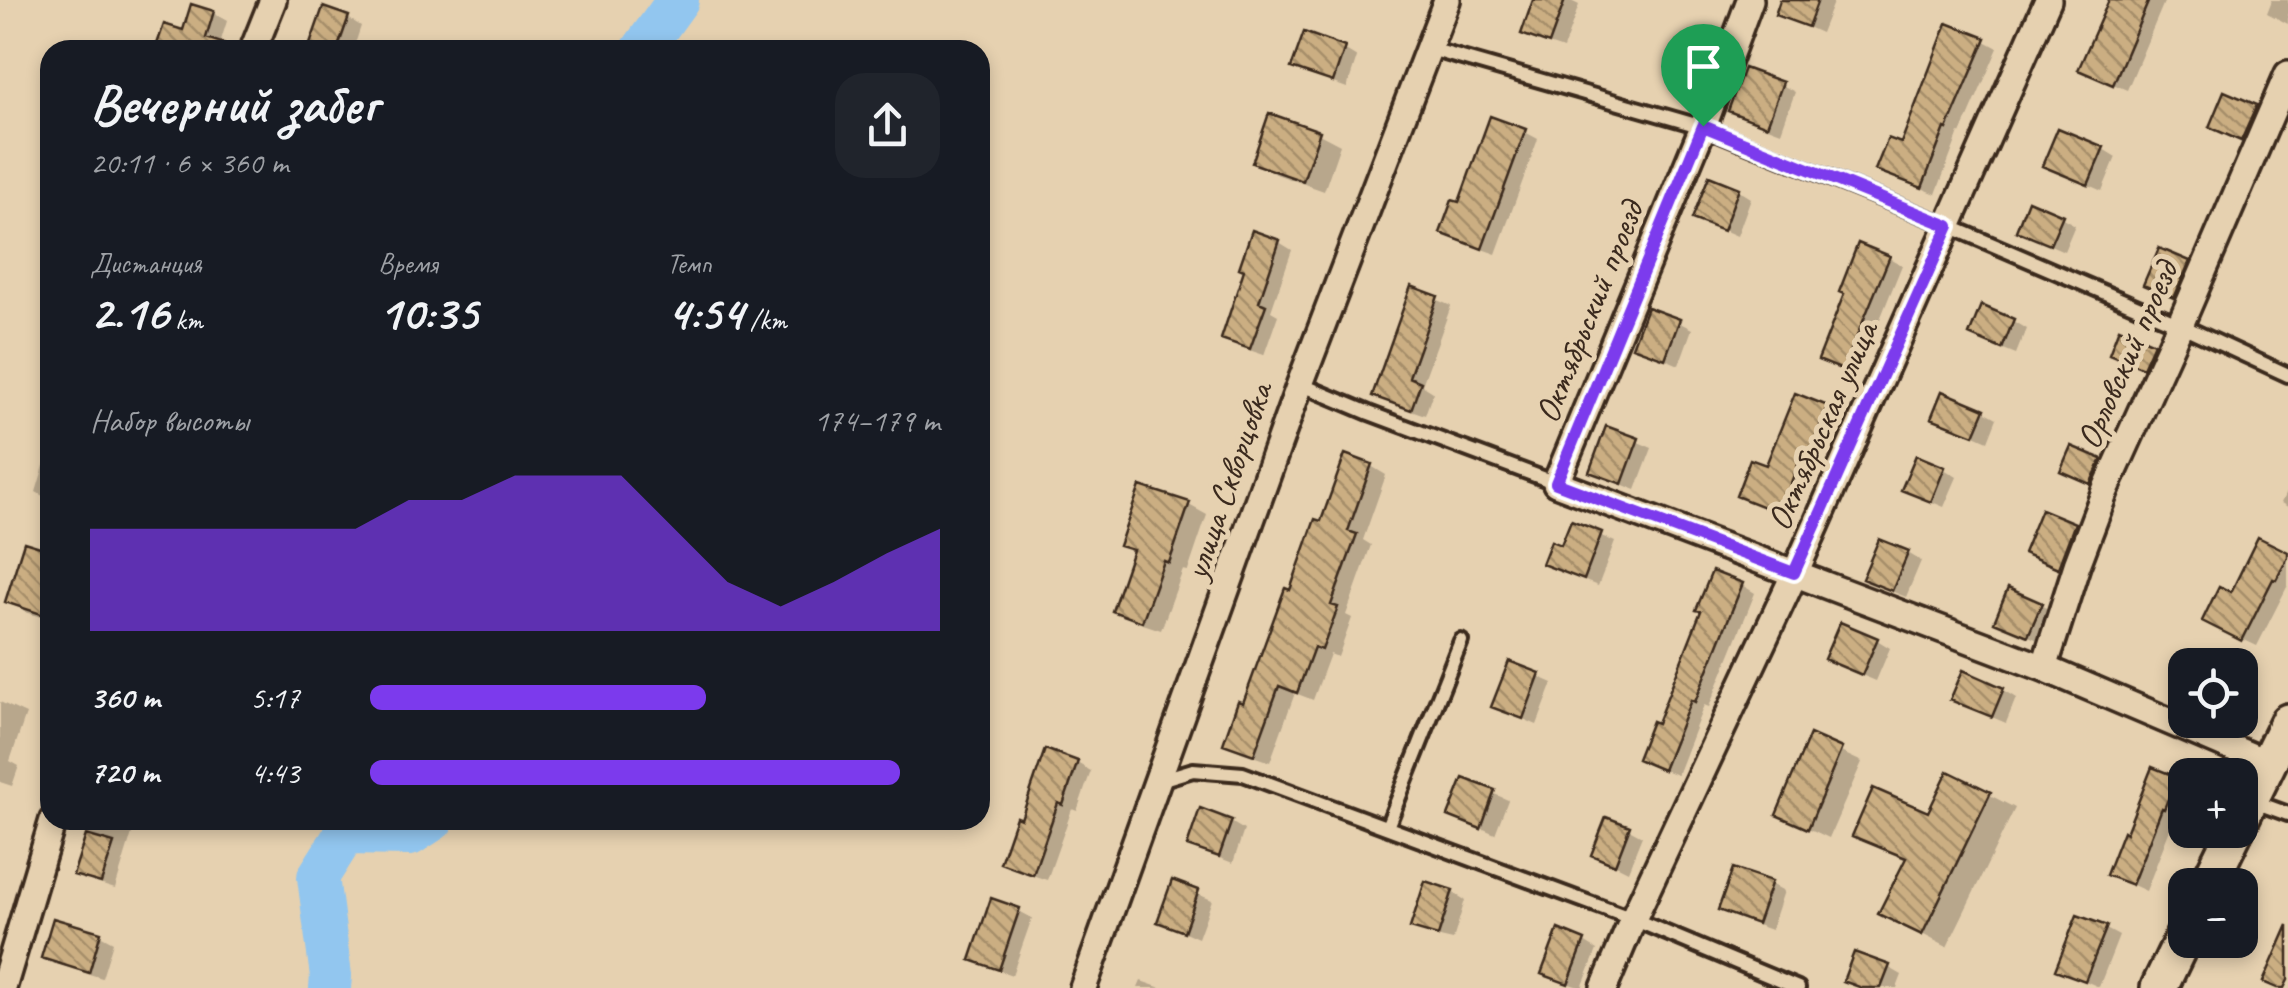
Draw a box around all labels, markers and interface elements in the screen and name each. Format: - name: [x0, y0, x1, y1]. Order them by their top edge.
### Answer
- pin: [1661, 24, 1746, 127]
- icon: arrive: [1676, 39, 1731, 94]
- text: Вечерний забег: [90, 69, 378, 139]
- button: share: [835, 73, 940, 178]
- text: 20:11 · 6 × 360 m: [90, 142, 288, 183]
- street label: Октябрьский проезд: [1524, 191, 1655, 429]
- text: Дистанция: [90, 246, 202, 281]
- text: Время: [378, 246, 437, 281]
- text: Темп: [667, 246, 712, 281]
- street label: Орловский проезд: [2066, 251, 2190, 456]
- text: 2.16: [90, 281, 168, 344]
- text: 10:35: [378, 281, 477, 344]
- text: 4:54: [667, 281, 743, 344]
- text: km: [168, 302, 203, 337]
- text: /km: [743, 302, 787, 337]
- street label: Октябрьская улица: [1756, 312, 1889, 537]
- street label: улица Скворцовка: [1173, 374, 1283, 587]
- text: Набор высоты: [90, 400, 249, 441]
- text: 174–179 m: [814, 400, 940, 441]
- map controls: [2168, 648, 2258, 958]
- button: locate: [2168, 648, 2258, 738]
- text: 360 m: [90, 677, 160, 718]
- text: 5:17: [250, 677, 300, 718]
- text: 720 m: [90, 752, 159, 793]
- text: 4:43: [250, 752, 300, 793]
- button: +: [2168, 758, 2258, 848]
- button: −: [2168, 868, 2258, 958]

